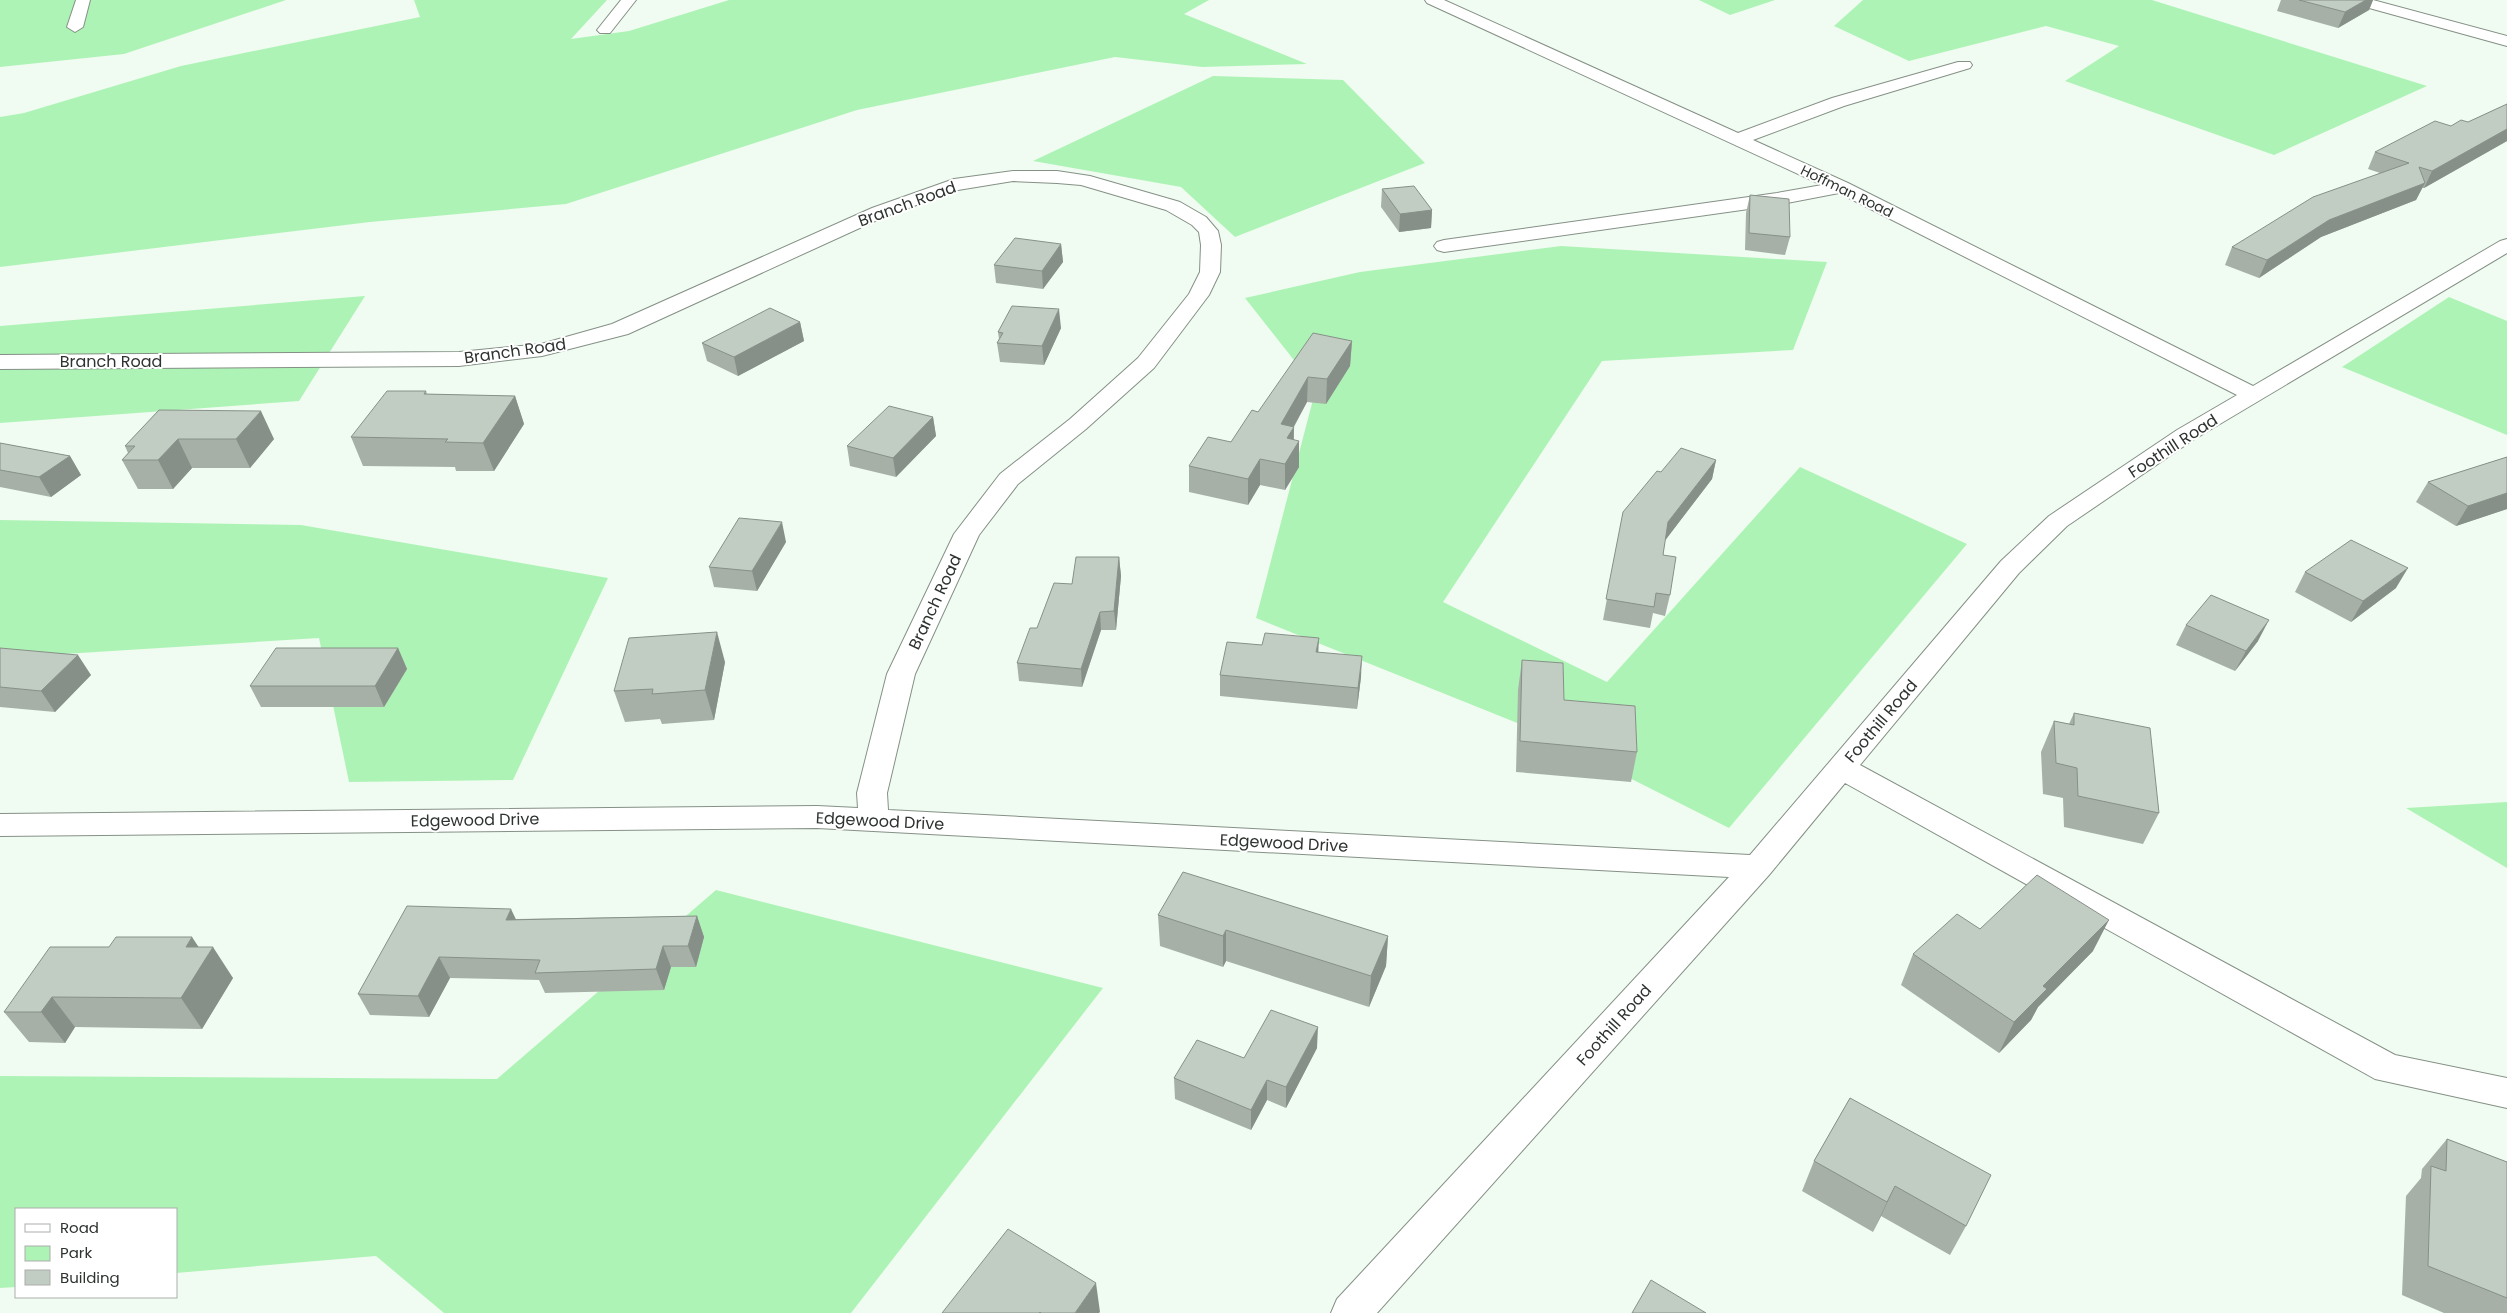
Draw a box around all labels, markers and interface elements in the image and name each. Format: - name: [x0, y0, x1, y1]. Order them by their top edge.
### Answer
- street label: Hoffman Road: [1797, 160, 1897, 222]
- street label: Branch Road: [855, 176, 959, 232]
- street label: Branch Road: [463, 332, 567, 370]
- street label: Branch Road: [60, 350, 162, 373]
- street label: Foothill Road: [2124, 408, 2222, 484]
- street label: Branch Road: [903, 551, 967, 653]
- street label: Foothill Road: [1839, 674, 1923, 768]
- street label: Edgewood Drive: [815, 806, 945, 836]
- street label: Edgewood Drive: [411, 807, 540, 833]
- street label: Edgewood Drive: [1219, 828, 1349, 858]
- street label: Foothill Road: [1571, 979, 1657, 1071]
- legend: [15, 1208, 178, 1298]
- text: Road: [60, 1217, 99, 1238]
- text: Park: [60, 1242, 92, 1263]
- text: Building: [60, 1267, 120, 1288]

